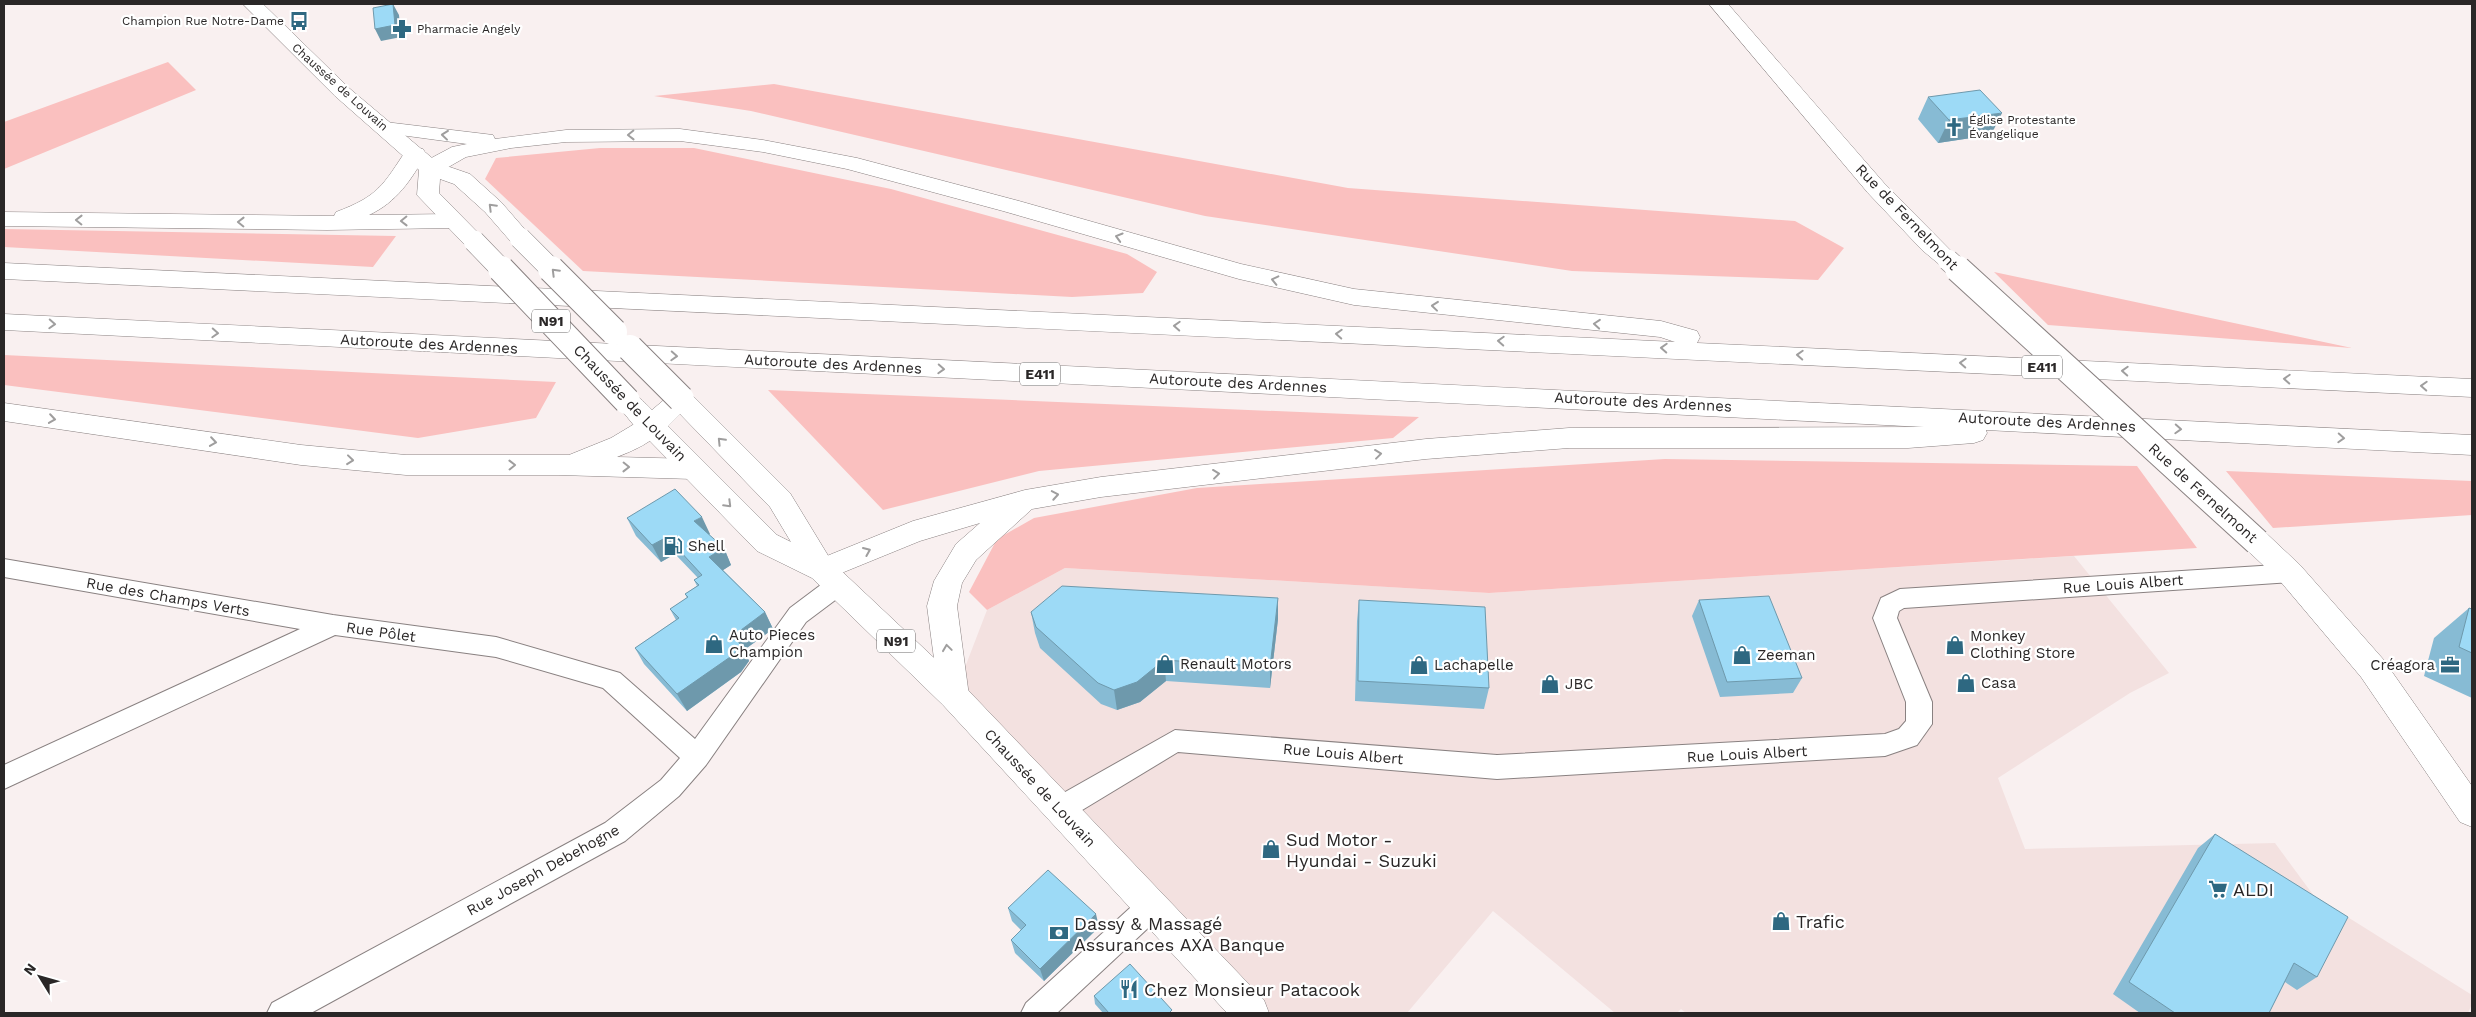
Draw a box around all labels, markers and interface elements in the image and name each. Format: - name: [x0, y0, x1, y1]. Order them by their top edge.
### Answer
- bus stop icon: Champion Rue Notre-Dame: [288, 10, 310, 32]
- place label: Champion Rue Notre-Dame: [122, 14, 284, 28]
- pharmacy icon: Pharmacie Angely: [391, 18, 413, 40]
- place label: Pharmacie Angely: [417, 22, 521, 36]
- street label: Chaussée de Louvain: [289, 40, 391, 134]
- place label: Église Protestante Évangelique: [1969, 113, 2076, 141]
- church icon: Église Protestante Évangelique: [1943, 116, 1965, 138]
- one-way arrow: [441, 130, 449, 141]
- one-way arrow: [627, 130, 635, 141]
- street label: Rue de Fernelmont: [1852, 160, 1963, 274]
- one-way arrow: [489, 204, 498, 213]
- one-way arrow: [74, 215, 82, 225]
- one-way arrow: [399, 216, 407, 227]
- one-way arrow: [237, 217, 244, 227]
- one-way arrow: [1115, 232, 1123, 242]
- one-way arrow: [552, 269, 561, 278]
- one-way arrow: [1271, 275, 1280, 285]
- one-way arrow: [1431, 301, 1439, 312]
- road number: N91: [532, 310, 570, 332]
- one-way arrow: [1593, 318, 1601, 329]
- one-way arrow: [49, 319, 57, 330]
- one-way arrow: [1173, 321, 1181, 332]
- one-way arrow: [211, 328, 219, 339]
- one-way arrow: [1335, 328, 1343, 339]
- street label: Autoroute des Ardennes: [340, 330, 518, 358]
- one-way arrow: [1497, 336, 1505, 346]
- street label: Chaussée de Louvain: [570, 341, 690, 465]
- one-way arrow: [1660, 343, 1668, 354]
- one-way arrow: [1796, 349, 1804, 360]
- street label: Autoroute des Ardennes: [744, 350, 922, 378]
- one-way arrow: [670, 351, 678, 362]
- road number: E411: [2022, 356, 2062, 378]
- one-way arrow: [1958, 357, 1966, 368]
- road number: E411: [1020, 362, 1060, 386]
- one-way arrow: [938, 364, 946, 375]
- one-way arrow: [2121, 365, 2129, 376]
- street label: Autoroute des Ardennes: [1149, 369, 1327, 397]
- one-way arrow: [2283, 373, 2291, 384]
- one-way arrow: [2419, 380, 2427, 391]
- street label: Autoroute des Ardennes: [1554, 388, 1732, 416]
- street label: Autoroute des Ardennes: [1958, 408, 2136, 436]
- one-way arrow: [48, 413, 56, 424]
- one-way arrow: [2175, 423, 2183, 434]
- one-way arrow: [2337, 432, 2345, 443]
- one-way arrow: [209, 436, 217, 447]
- one-way arrow: [718, 437, 727, 446]
- street label: Rue de Fernelmont: [2145, 439, 2262, 547]
- one-way arrow: [1374, 449, 1382, 460]
- one-way arrow: [346, 454, 354, 465]
- one-way arrow: [508, 460, 516, 471]
- one-way arrow: [622, 462, 630, 472]
- one-way arrow: [1213, 469, 1221, 480]
- one-way arrow: [1051, 491, 1060, 501]
- one-way arrow: [722, 498, 731, 507]
- fuel station icon: Shell: [662, 535, 684, 557]
- place label: Shell: [688, 537, 725, 555]
- one-way arrow: [862, 547, 871, 558]
- street label: Rue Louis Albert: [2062, 571, 2185, 597]
- street label: Rue des Champs Verts: [85, 574, 251, 620]
- street label: Rue Pôlet: [345, 618, 418, 646]
- place label: Auto Pieces Champion: [729, 626, 815, 661]
- place label: Monkey Clothing Store: [1970, 627, 2075, 662]
- road number: N91: [877, 630, 915, 652]
- shop icon: Auto Pieces Champion: [703, 633, 725, 655]
- shop icon: Monkey Clothing Store: [1944, 634, 1966, 656]
- one-way arrow: [942, 644, 953, 652]
- shop icon: Zeeman: [1731, 644, 1753, 666]
- place label: Zeeman: [1757, 646, 1815, 664]
- shop icon: Renault Motors: [1154, 653, 1176, 675]
- shop icon: Lachapelle: [1408, 654, 1430, 676]
- office icon: Créagora: [2439, 654, 2461, 676]
- place label: Renault Motors: [1180, 655, 1292, 673]
- place label: Lachapelle: [1434, 656, 1514, 674]
- place label: Créagora: [2370, 656, 2436, 674]
- shop icon: Casa: [1955, 672, 1977, 694]
- shop icon: JBC: [1539, 673, 1561, 695]
- place label: Casa: [1981, 674, 2017, 692]
- place label: JBC: [1565, 675, 1594, 693]
- street label: Chaussée de Louvain: [981, 725, 1099, 851]
- street label: Rue Louis Albert: [1282, 740, 1405, 768]
- street label: Rue Louis Albert: [1686, 742, 1808, 766]
- street label: Rue Joseph Debehogne: [463, 820, 623, 920]
- place label: Sud Motor - Hyundai - Suzuki: [1286, 829, 1437, 871]
- shop icon: Sud Motor - Hyundai - Suzuki: [1260, 838, 1282, 860]
- supermarket icon: ALDI: [2207, 878, 2229, 900]
- place label: ALDI: [2233, 879, 2274, 900]
- shop icon: Trafic: [1770, 910, 1792, 932]
- place label: Trafic: [1796, 911, 1845, 932]
- place label: Dassy & Massagé Assurances AXA Banque: [1074, 913, 1285, 955]
- bank icon: Dassy & Massagé Assurances AXA Banque: [1048, 922, 1070, 944]
- north arrow: [15, 952, 65, 1002]
- text: N: [20, 960, 39, 978]
- restaurant icon: Chez Monsieur Patacook: [1118, 978, 1140, 1000]
- place label: Chez Monsieur Patacook: [1144, 979, 1360, 1000]

